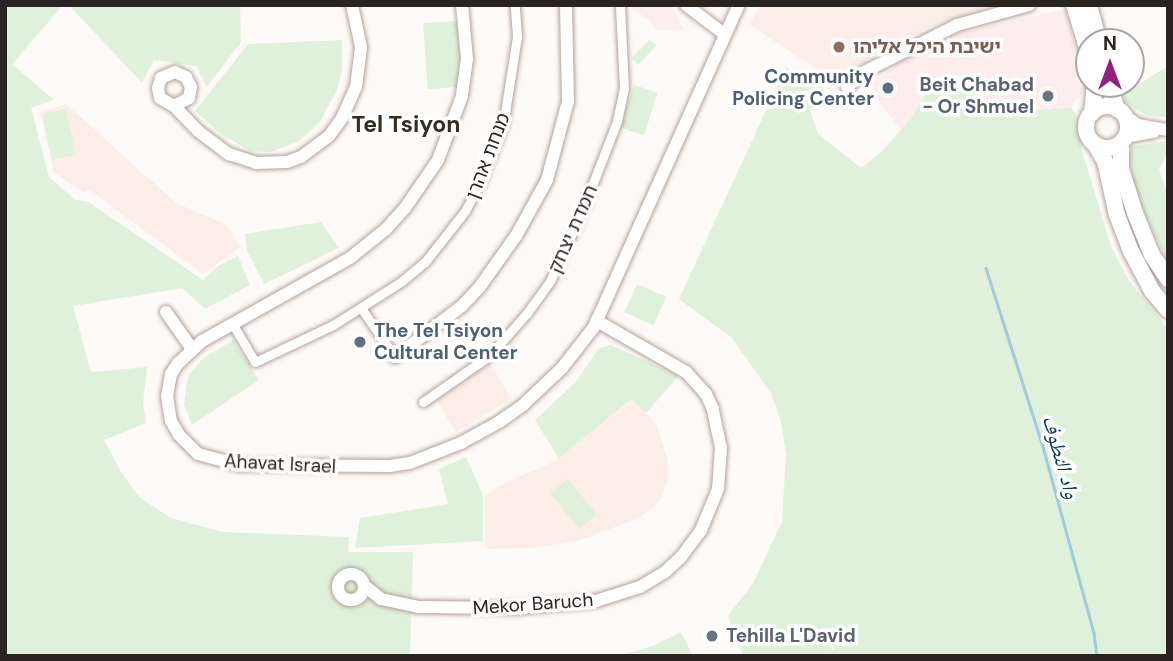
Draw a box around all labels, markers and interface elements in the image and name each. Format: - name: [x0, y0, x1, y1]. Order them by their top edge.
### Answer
- north arrow: [1075, 28, 1145, 98]
- text: N: [1103, 31, 1117, 56]
- place label: ישיבת היכל אליהו: [853, 36, 1001, 58]
- marker: ישיבת היכל אליהו: [831, 39, 847, 55]
- place label: Community Policing Center: [732, 66, 874, 110]
- place label: Beit Chabad - Or Shmuel: [920, 74, 1034, 118]
- marker: Community Policing Center: [880, 80, 896, 96]
- marker: Beit Chabad - Or Shmuel: [1040, 88, 1056, 104]
- district label: Tel Tsiyon: [352, 110, 460, 138]
- street label: מנחת אהרן: [461, 110, 515, 202]
- street label: חמדת יצחק: [543, 181, 603, 277]
- place label: The Tel Tsiyon Cultural Center: [374, 320, 518, 364]
- marker: The Tel Tsiyon Cultural Center: [352, 334, 368, 350]
- water label: واد النطوف: [1037, 412, 1085, 502]
- street label: Ahavat Israel: [223, 450, 337, 478]
- street label: Mekor Baruch: [472, 588, 594, 620]
- place label: Tehilla L'David: [726, 625, 856, 647]
- marker: Tehilla L'David: [704, 628, 720, 644]

